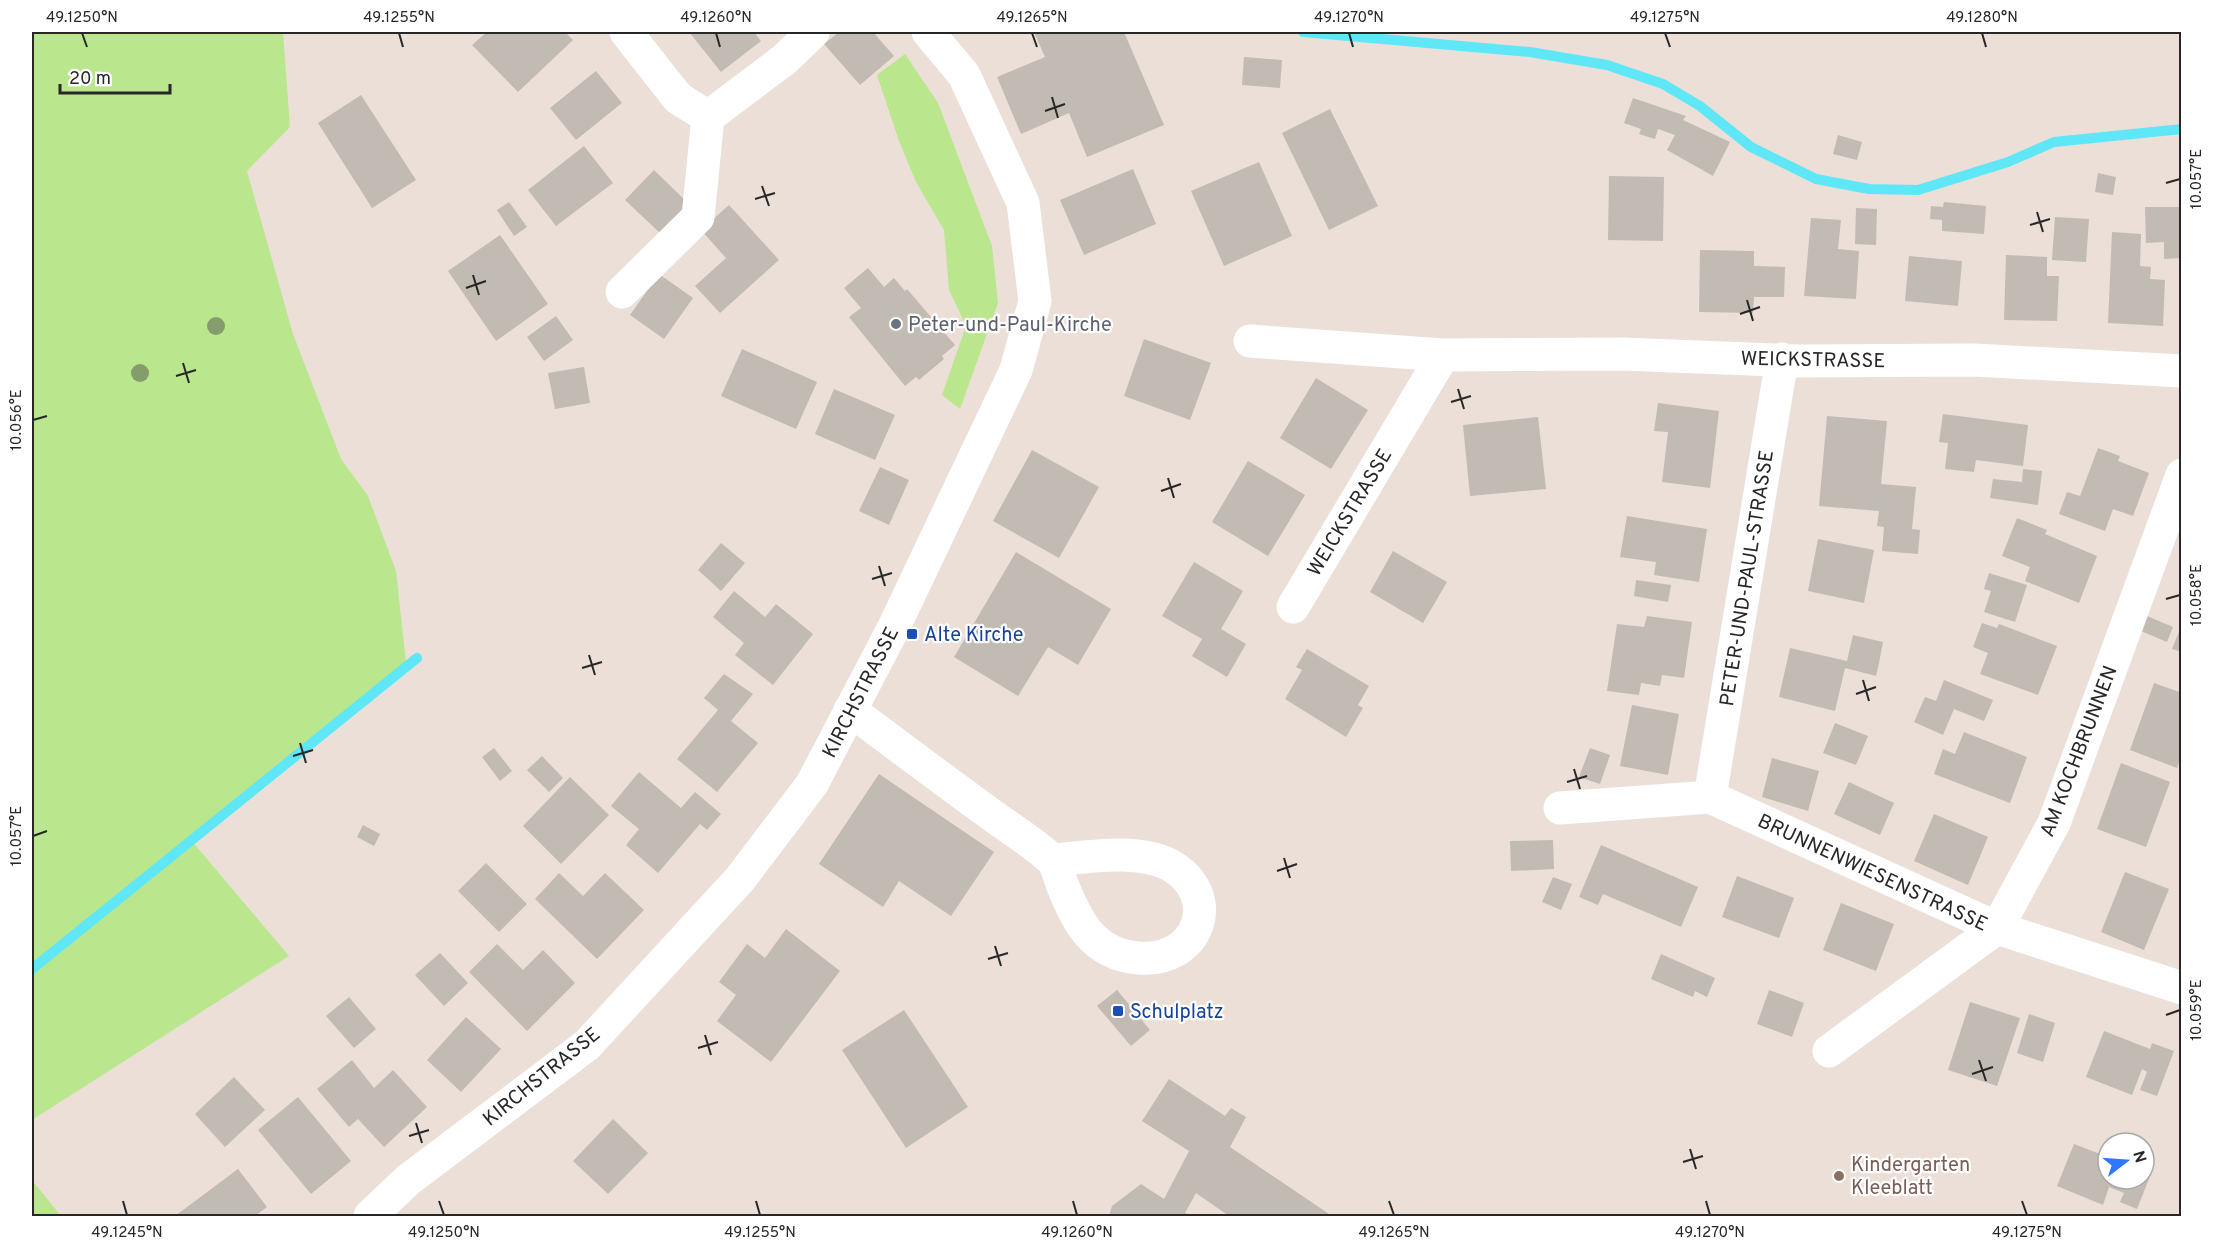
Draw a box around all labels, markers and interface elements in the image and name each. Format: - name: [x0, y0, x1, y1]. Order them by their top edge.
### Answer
- text: 49.1250°N: [46, 9, 118, 28]
- text: 49.1255°N: [363, 9, 435, 28]
- text: 49.1260°N: [680, 9, 752, 28]
- text: 49.1265°N: [996, 9, 1068, 28]
- text: 49.1270°N: [1314, 9, 1384, 28]
- text: 49.1275°N: [1630, 9, 1700, 28]
- text: 49.1280°N: [1946, 9, 2018, 28]
- scale bar: [60, 57, 170, 95]
- text: 20 m: [69, 68, 111, 91]
- text: 10.057°E: [2188, 149, 2207, 209]
- place label: Peter-und-Paul-Kirche: [908, 313, 1112, 339]
- marker: Peter-und-Paul-Kirche: [889, 317, 903, 331]
- street label: WEICKSTRASSE: [1740, 347, 1885, 375]
- text: 10.056°E: [8, 389, 27, 451]
- street label: WEICKSTRASSE: [1302, 444, 1399, 582]
- street label: PETER-UND-PAUL-STRASSE: [1715, 448, 1781, 708]
- text: 10.058°E: [2188, 564, 2207, 626]
- street label: KIRCHSTRASSE: [818, 623, 906, 763]
- place label: Alte Kirche: [924, 623, 1024, 649]
- marker: Alte Kirche: [905, 627, 919, 641]
- street label: AM KOCHBRUNNEN: [2035, 662, 2125, 841]
- text: 10.057°E: [8, 806, 27, 866]
- street label: BRUNNENWIESENSTRASSE: [1753, 809, 1991, 939]
- text: 10.059°E: [2188, 979, 2207, 1041]
- place label: Schulplatz: [1130, 1000, 1224, 1026]
- marker: Schulplatz: [1111, 1004, 1125, 1018]
- street label: KIRCHSTRASSE: [478, 1022, 606, 1133]
- north arrow: [2096, 1131, 2156, 1191]
- text: N: [2127, 1149, 2150, 1166]
- place label: Kindergarten Kleeblatt: [1851, 1153, 1970, 1202]
- marker: Kindergarten Kleeblatt: [1832, 1169, 1846, 1183]
- text: 49.1245°N: [91, 1224, 163, 1243]
- text: 49.1250°N: [408, 1224, 480, 1243]
- text: 49.1255°N: [724, 1224, 796, 1243]
- text: 49.1260°N: [1041, 1224, 1113, 1243]
- text: 49.1265°N: [1358, 1224, 1430, 1243]
- text: 49.1270°N: [1675, 1224, 1745, 1243]
- text: 49.1275°N: [1992, 1224, 2062, 1243]

